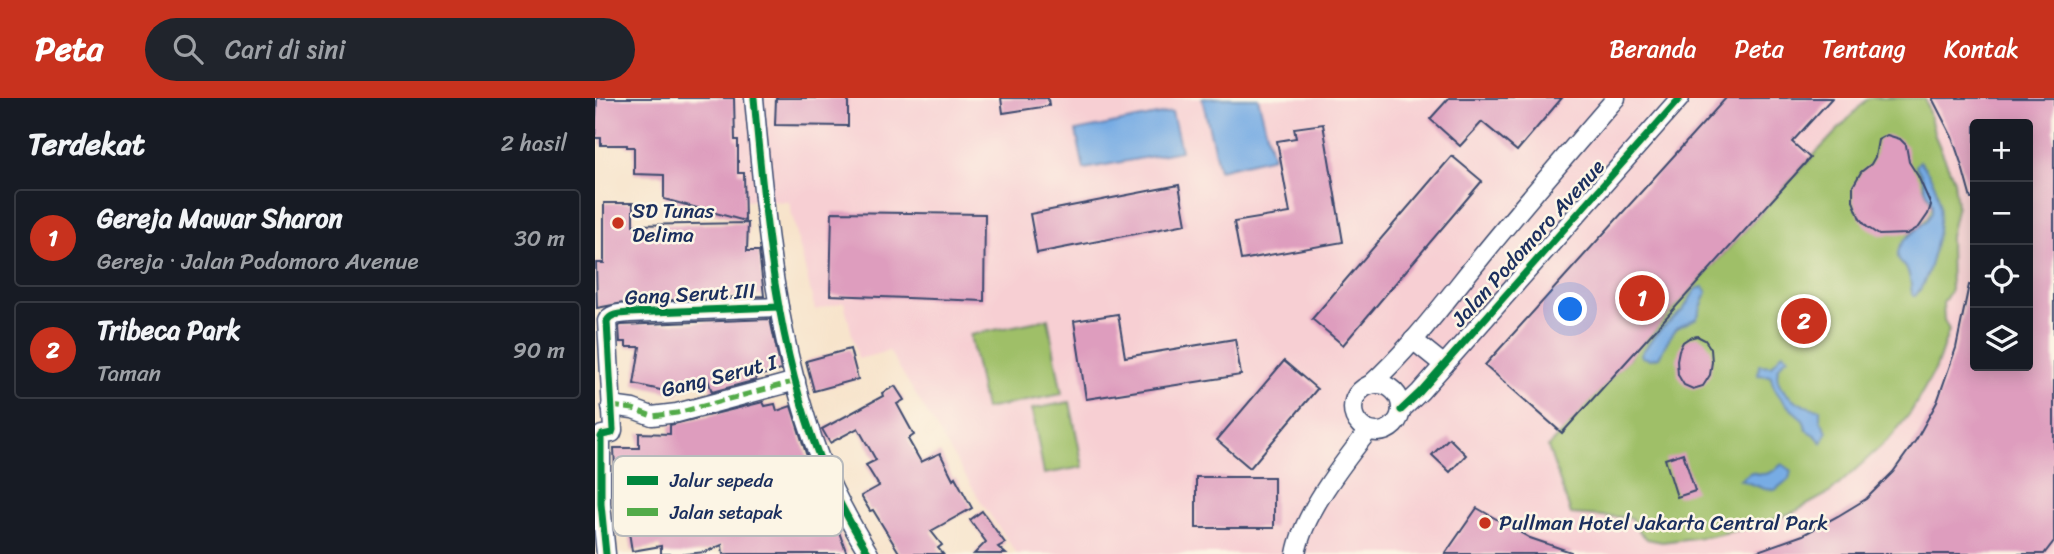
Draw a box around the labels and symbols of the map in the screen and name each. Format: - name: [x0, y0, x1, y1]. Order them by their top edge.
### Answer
- street label: Jalan Podomoro Avenue: [1441, 150, 1615, 337]
- place label: SD Tunas Delima: [632, 192, 715, 254]
- marker: SD Tunas Delima: [610, 215, 626, 231]
- street label: Gang Serut III: [624, 272, 757, 316]
- pin: 1: [1619, 272, 1665, 324]
- your location: [1553, 292, 1587, 326]
- pin: 2: [1781, 295, 1827, 347]
- street label: Gang Serut I: [657, 343, 782, 409]
- legend: [613, 456, 843, 536]
- text: Jalur sepeda: [669, 464, 774, 497]
- text: Jalan setapak: [669, 496, 783, 529]
- place label: Pullman Hotel Jakarta Central Park: [1499, 504, 1828, 542]
- marker: Pullman Hotel Jakarta Central Park: [1477, 515, 1493, 531]

